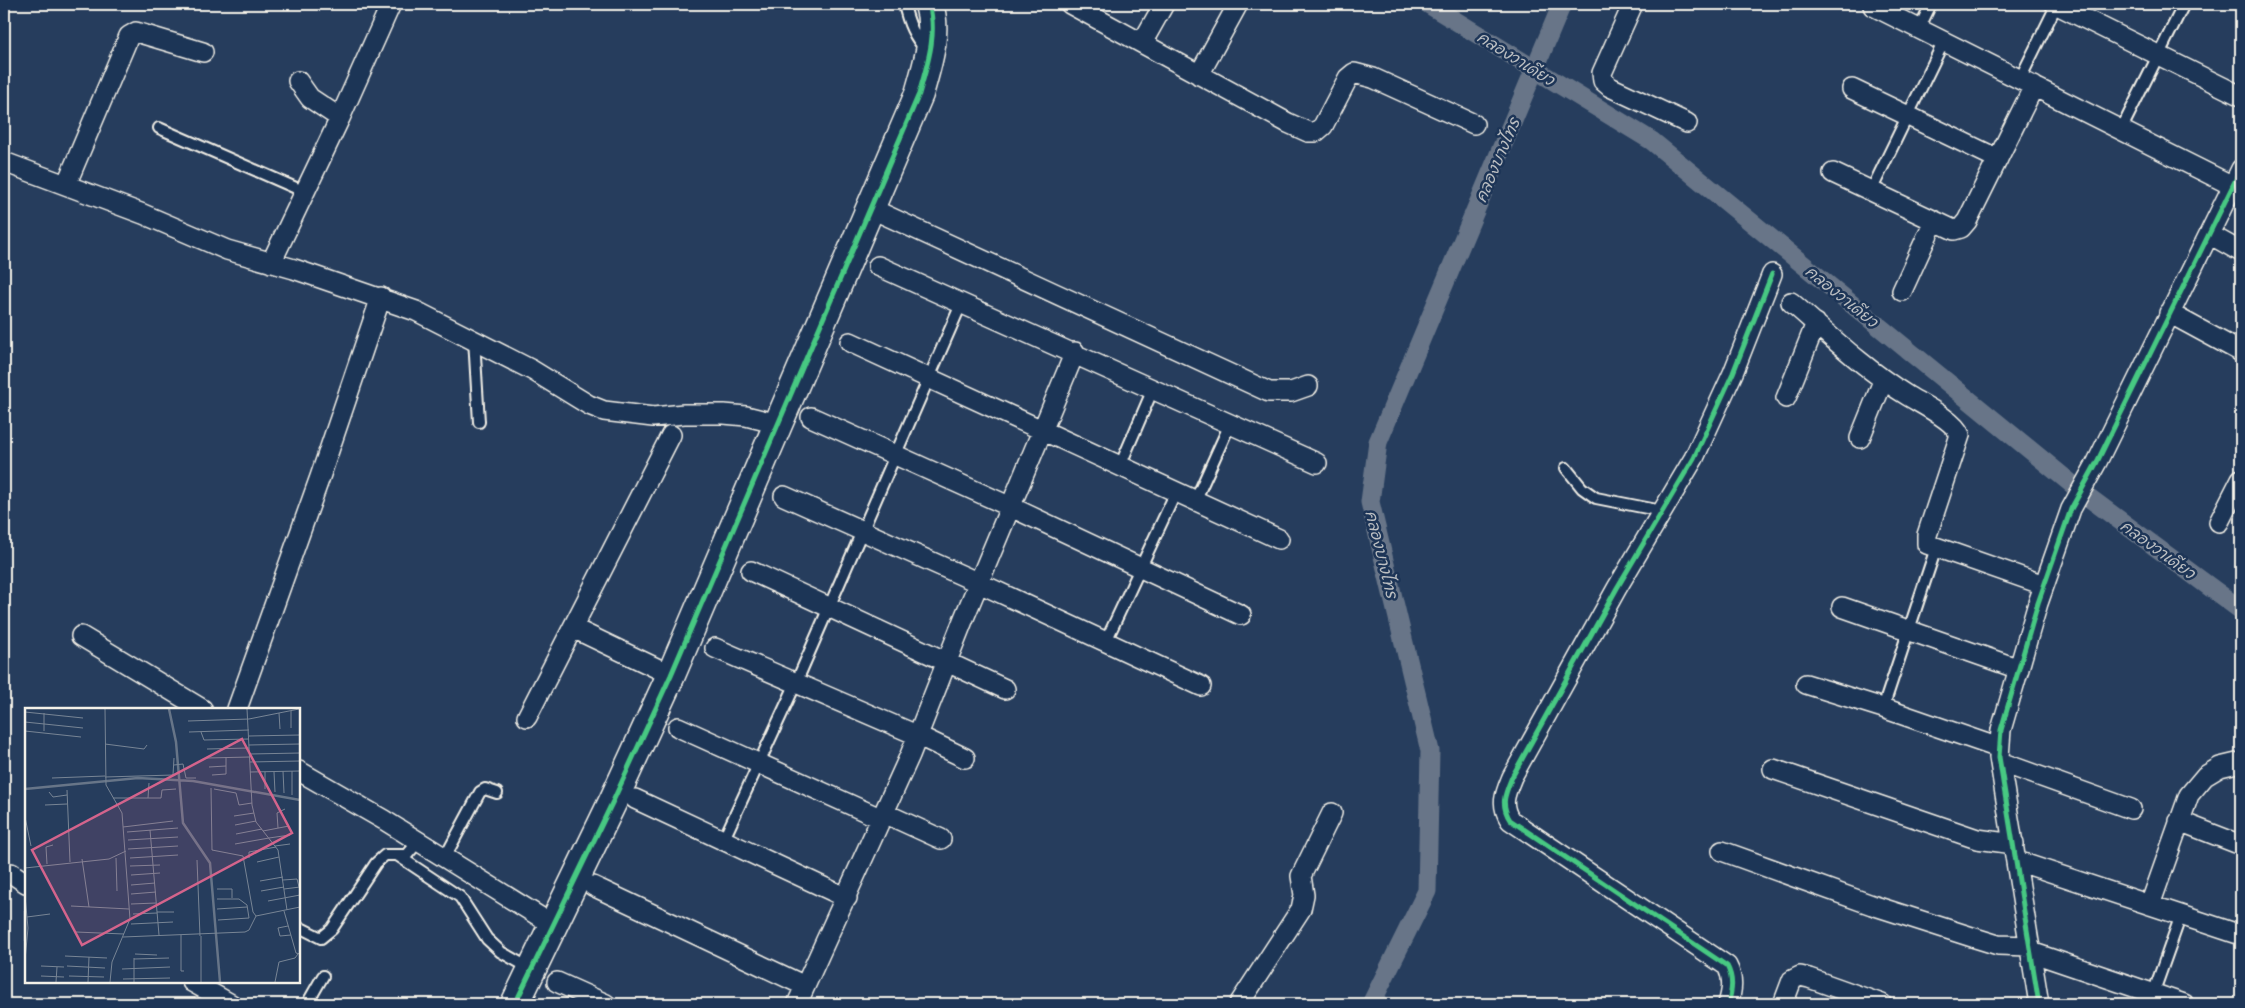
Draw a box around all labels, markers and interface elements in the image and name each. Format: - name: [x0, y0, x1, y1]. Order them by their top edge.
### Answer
- water label: คลองวาเดียว: [1473, 24, 1561, 91]
- water label: คลองบางไทร: [1468, 112, 1525, 206]
- water label: คลองวาเดียว: [1801, 258, 1885, 333]
- water label: คลองบางไทร: [1360, 507, 1406, 602]
- water label: คลองวาเดียว: [2116, 513, 2202, 584]
- inset map: [25, 708, 300, 983]

